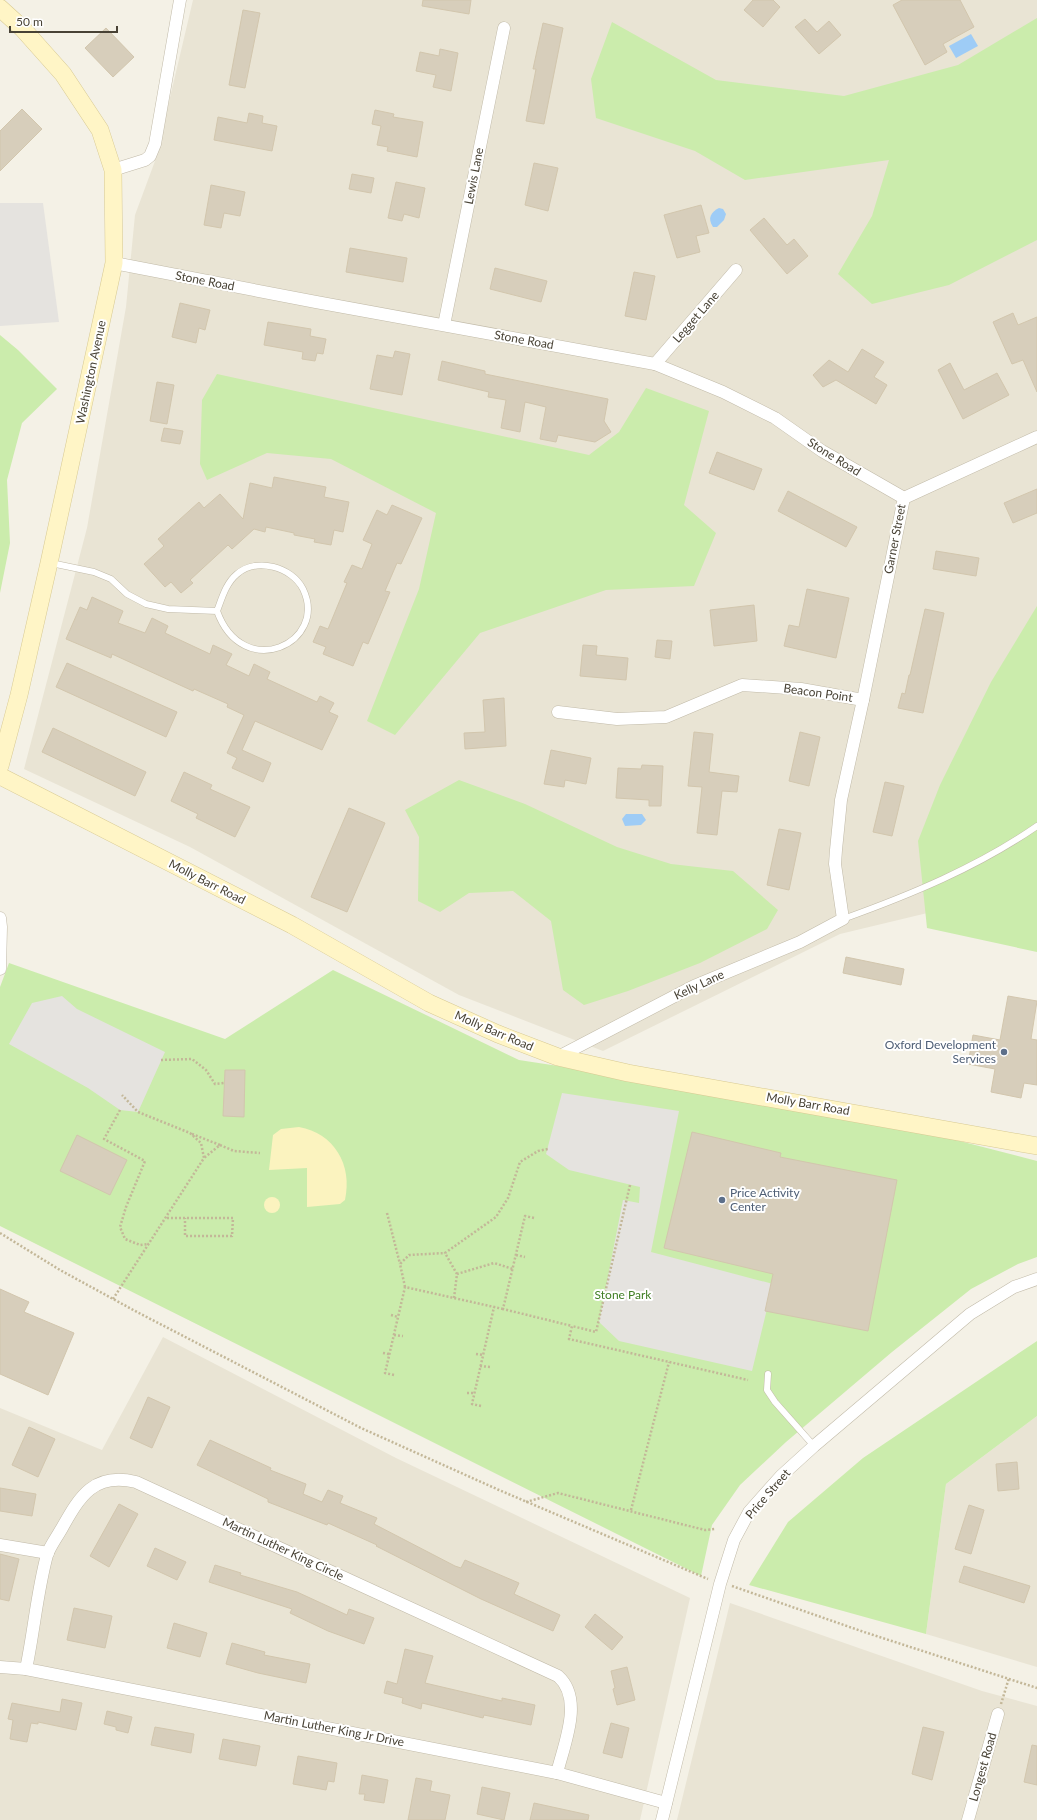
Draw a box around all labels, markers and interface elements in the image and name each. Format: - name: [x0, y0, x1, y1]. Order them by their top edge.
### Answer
- scale bar: [10, 8, 117, 34]
- text: 50 m: [16, 14, 43, 29]
- street label: Lewis Lane: [461, 146, 486, 206]
- street label: Stone Road: [174, 267, 236, 294]
- street label: Legget Lane: [669, 288, 722, 345]
- street label: Washington Avenue: [72, 319, 109, 425]
- street label: Stone Road: [493, 327, 555, 352]
- street label: Stone Road: [805, 434, 864, 479]
- street label: Garner Street: [880, 502, 909, 575]
- street label: Beacon Point: [783, 680, 854, 705]
- street label: Molly Barr Road: [166, 856, 248, 907]
- street label: Kelly Lane: [671, 966, 726, 1003]
- street label: Molly Barr Road: [453, 1007, 536, 1054]
- place label: Oxford Development Services: [885, 1037, 997, 1066]
- marker: Oxford Development Services: [999, 1047, 1009, 1057]
- street label: Molly Barr Road: [765, 1089, 851, 1118]
- place label: Price Activity Center: [730, 1185, 800, 1214]
- marker: Price Activity Center: [717, 1195, 727, 1205]
- park label: Stone Park: [595, 1287, 652, 1302]
- street label: Price Street: [742, 1465, 794, 1522]
- street label: Martin Luther King Circle: [220, 1514, 346, 1583]
- street label: Martin Luther King Jr Drive: [263, 1708, 406, 1749]
- street label: Longest Road: [966, 1731, 999, 1803]

